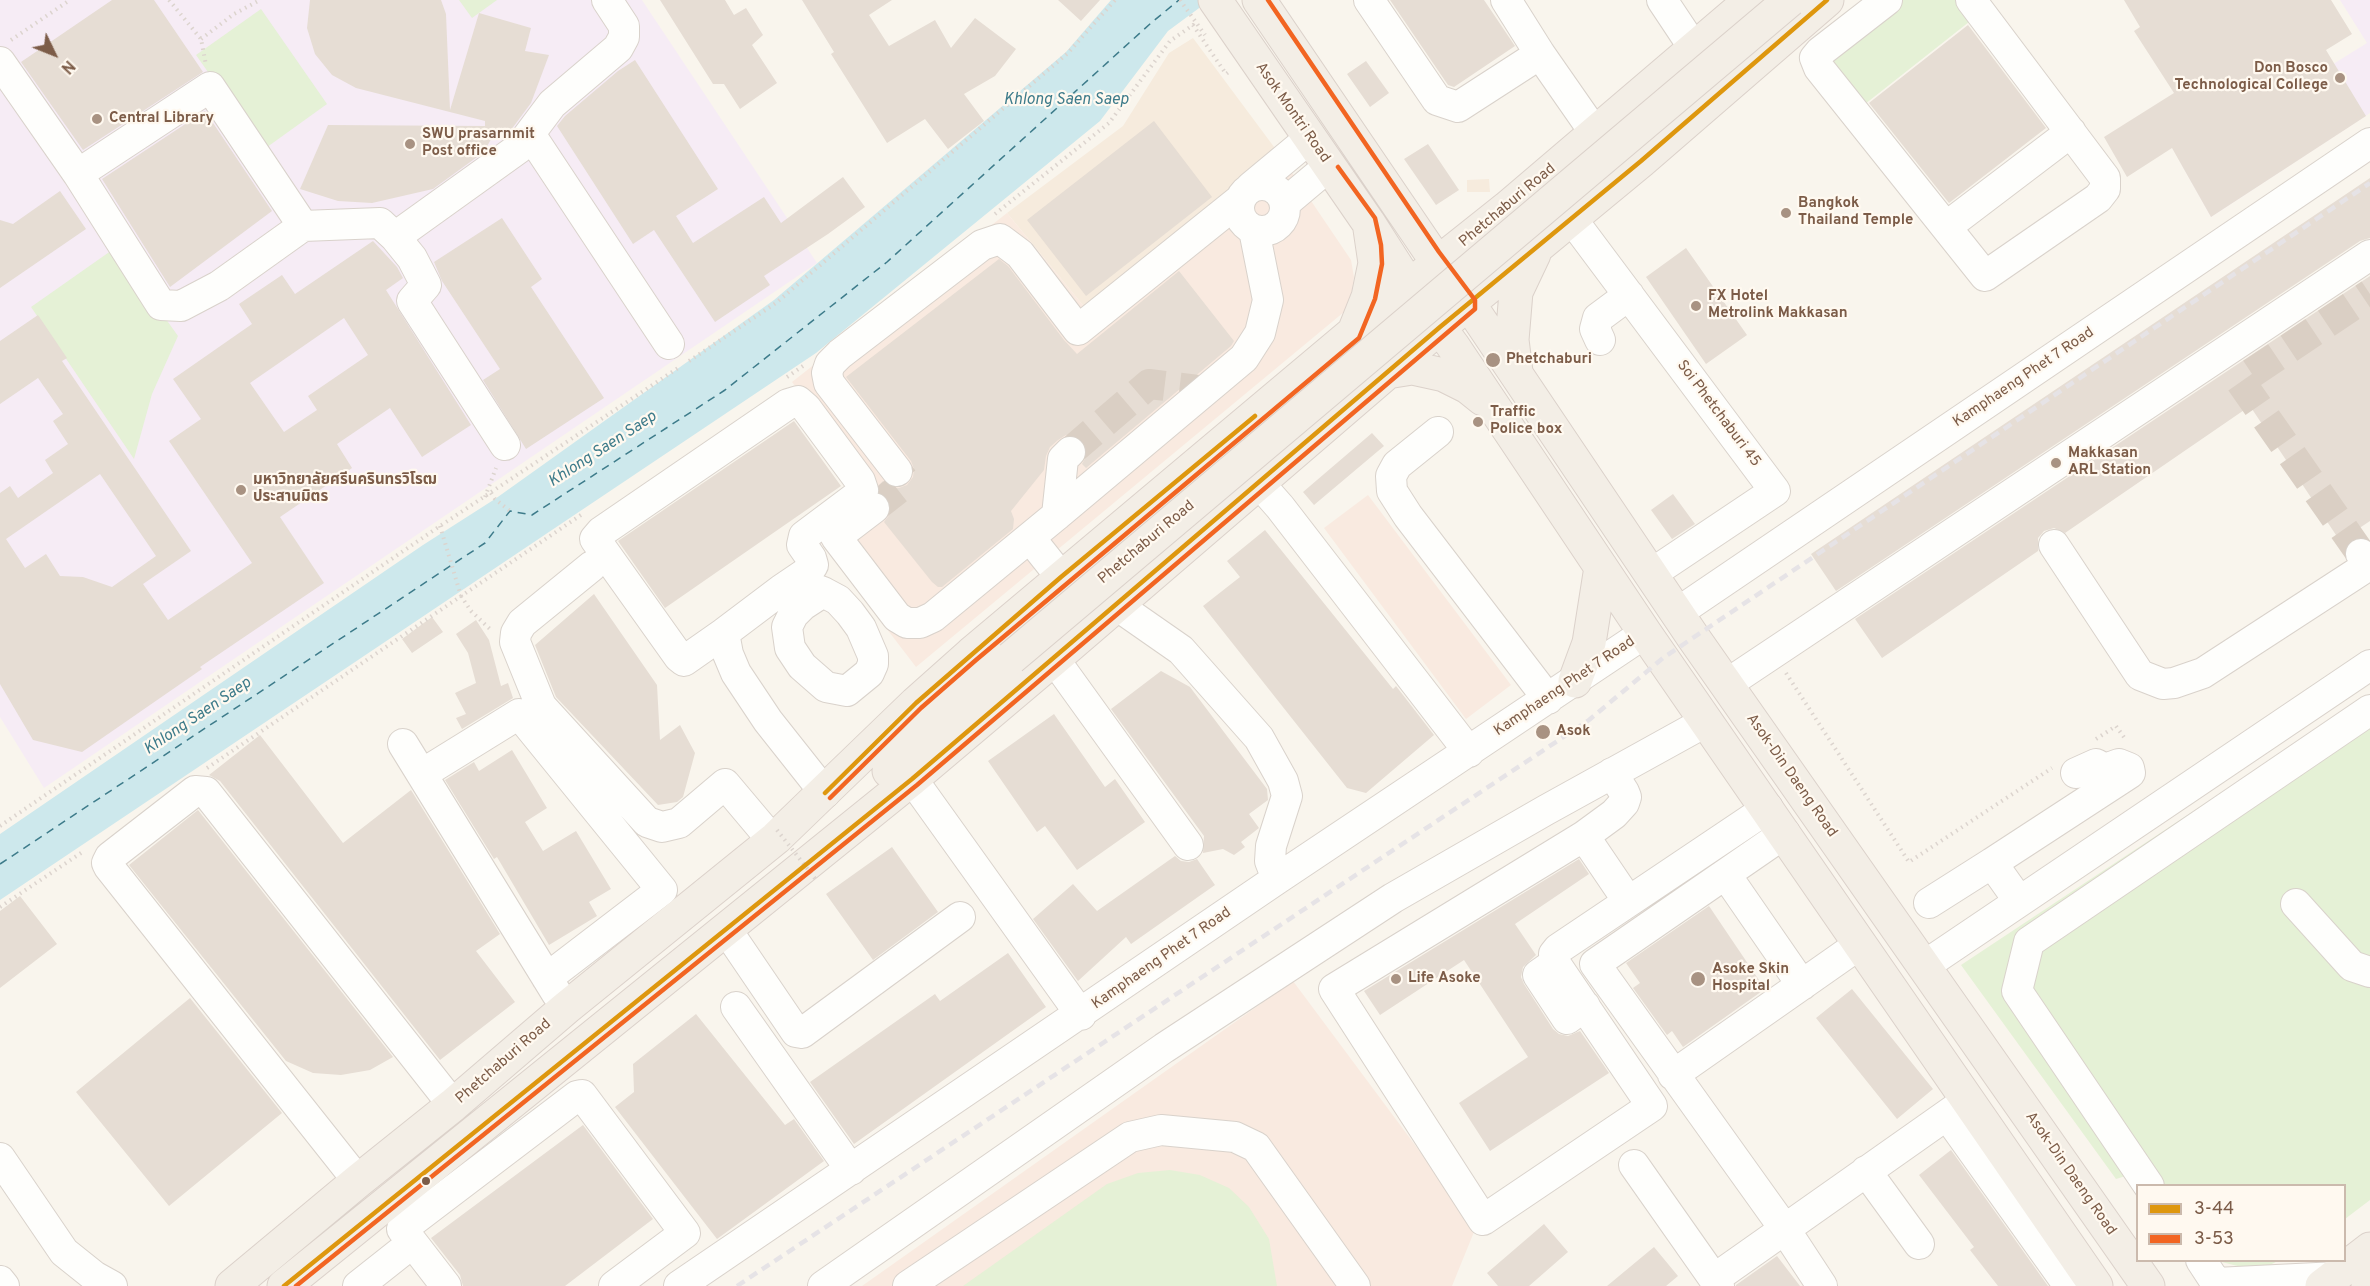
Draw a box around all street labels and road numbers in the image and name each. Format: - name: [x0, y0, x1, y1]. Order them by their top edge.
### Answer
- street label: Asok Montri Road: [1251, 59, 1333, 167]
- street label: Phetchaburi Road: [1456, 160, 1560, 252]
- street label: Kamphaeng Phet 7 Road: [1950, 324, 2098, 432]
- street label: Soi Phetchaburi 45: [1672, 357, 1764, 471]
- street label: Phetchaburi Road: [1095, 497, 1199, 589]
- street label: Kamphaeng Phet 7 Road: [1491, 633, 1639, 741]
- street label: Asok-Din Daeng Road: [1742, 711, 1840, 841]
- street label: Kamphaeng Phet 7 Road: [1089, 904, 1235, 1014]
- street label: Phetchaburi Road: [453, 1016, 555, 1108]
- street label: Asok-Din Daeng Road: [2021, 1109, 2119, 1239]

